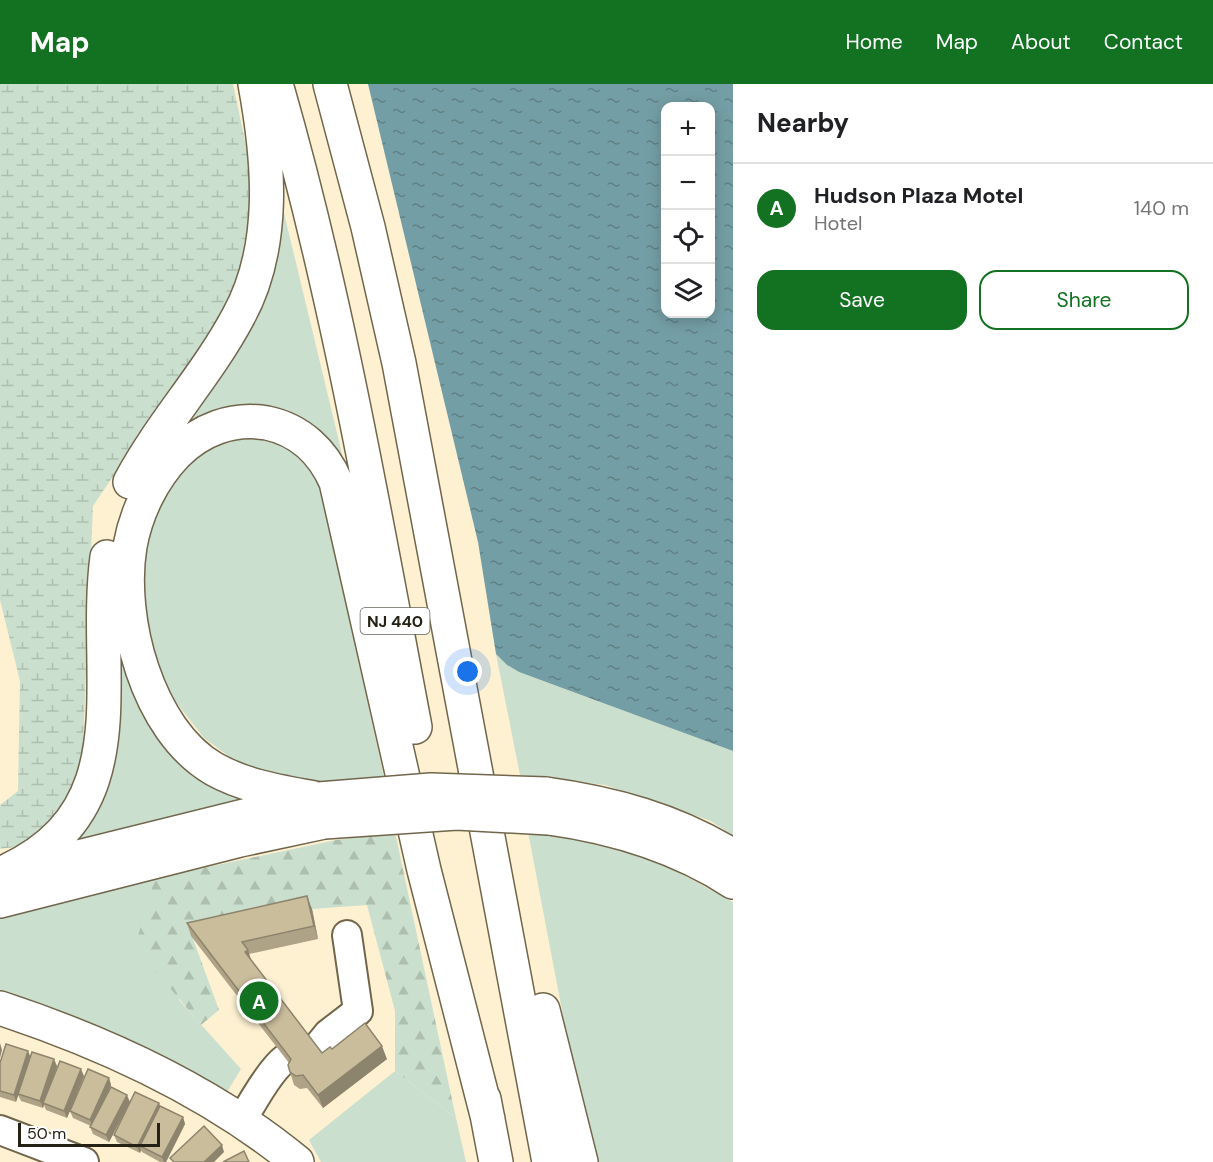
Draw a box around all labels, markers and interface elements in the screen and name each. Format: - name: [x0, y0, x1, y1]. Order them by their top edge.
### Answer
- text: Map: [30, 24, 90, 61]
- text: Home: [845, 28, 903, 56]
- text: Map: [936, 28, 978, 56]
- text: About: [1011, 28, 1071, 56]
- text: Contact: [1104, 28, 1183, 56]
- map controls: [661, 102, 715, 318]
- button: +: [661, 102, 715, 156]
- text: Nearby: [757, 106, 849, 140]
- button: −: [661, 156, 715, 210]
- text: Hudson Plaza Motel: [814, 181, 1024, 210]
- text: A: [769, 195, 784, 221]
- text: 140 m: [1134, 195, 1189, 221]
- button: locate: [661, 210, 715, 264]
- text: Hotel: [814, 210, 862, 236]
- button: layers: [661, 264, 715, 318]
- button: Save: [757, 270, 967, 330]
- button: Share: [979, 270, 1189, 330]
- road number: NJ 440: [360, 608, 430, 634]
- your location: [453, 657, 482, 686]
- pin: A: [240, 978, 278, 1024]
- scale bar: [18, 1120, 160, 1148]
- text: 50 m: [27, 1123, 66, 1144]

